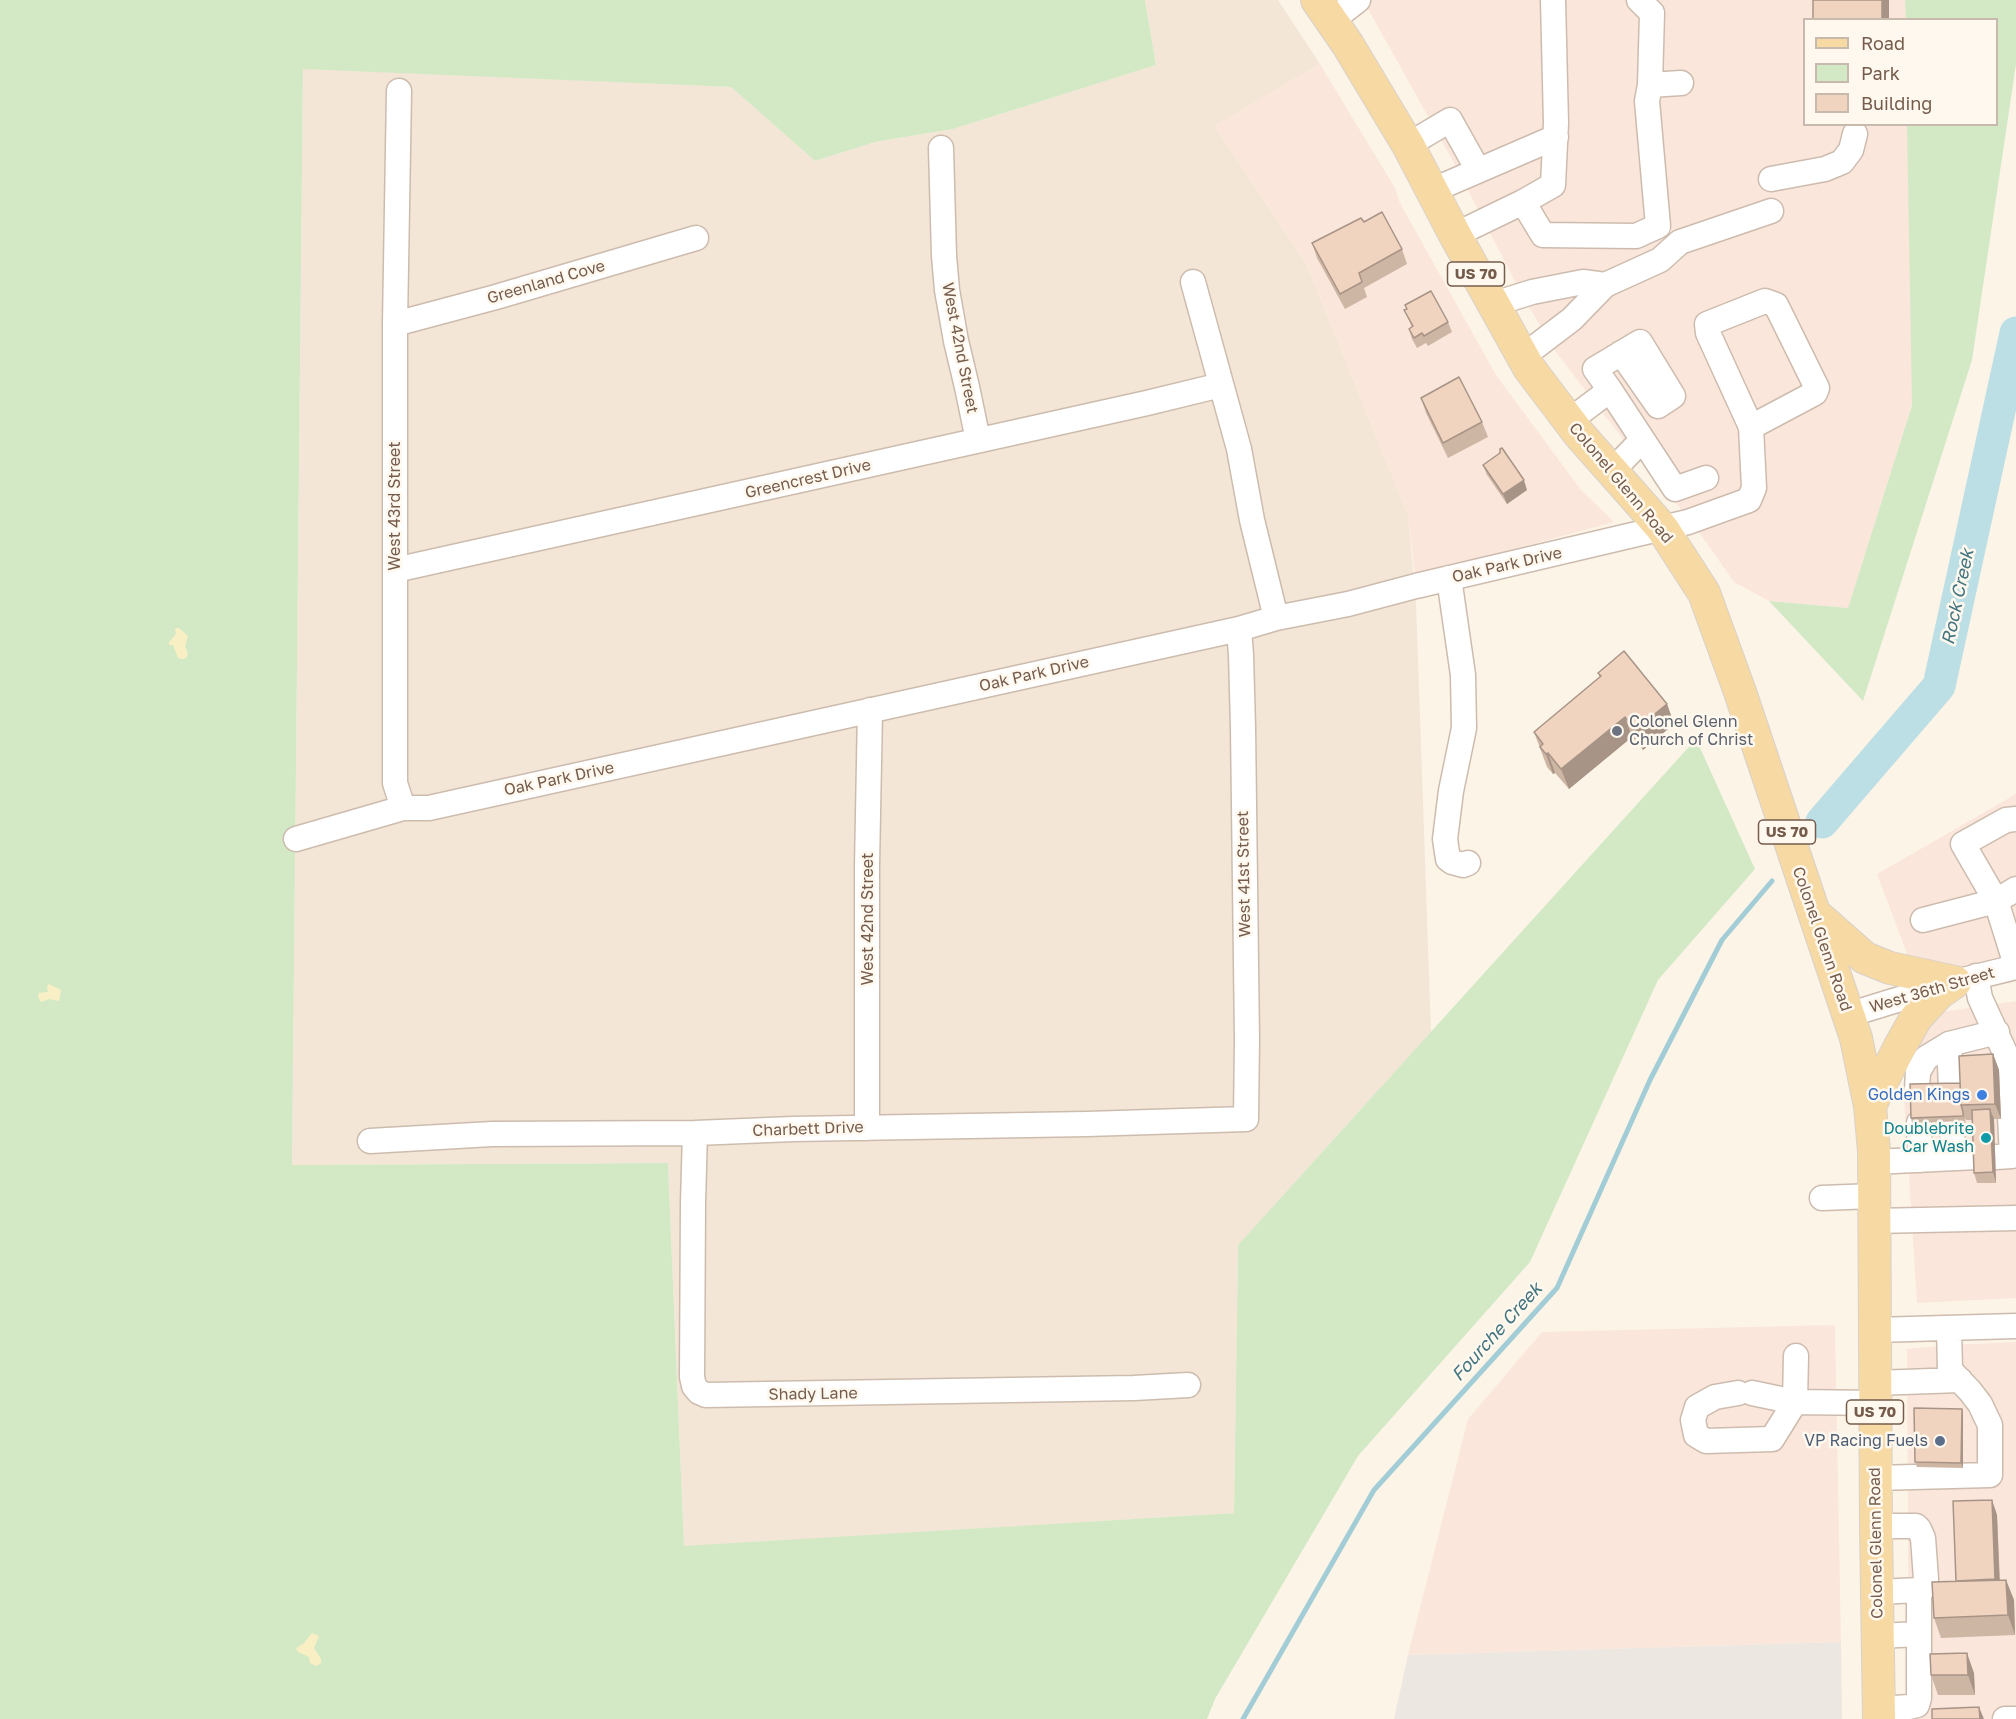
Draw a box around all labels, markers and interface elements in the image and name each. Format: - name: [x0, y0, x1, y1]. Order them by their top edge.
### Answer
- legend: [1803, 18, 1998, 126]
- text: Road: [1861, 32, 1905, 54]
- text: Park: [1861, 62, 1900, 84]
- text: Building: [1861, 92, 1932, 114]
- street label: Greenland Cove: [485, 256, 607, 308]
- road number: US 70: [1448, 262, 1504, 286]
- street label: West 42nd Street: [938, 281, 982, 415]
- street label: Colonel Glenn Road: [1565, 419, 1677, 547]
- street label: West 43rd Street: [385, 441, 405, 571]
- street label: Greencrest Drive: [743, 455, 873, 503]
- street label: Oak Park Drive: [1450, 543, 1564, 587]
- water label: Rock Creek: [1937, 547, 1979, 647]
- street label: Oak Park Drive: [977, 652, 1091, 696]
- place label: Colonel Glenn Church of Christ: [1629, 712, 1753, 750]
- marker: Colonel Glenn Church of Christ: [1610, 724, 1624, 738]
- street label: Oak Park Drive: [502, 758, 616, 800]
- street label: West 41st Street: [1233, 811, 1255, 937]
- road number: US 70: [1758, 820, 1816, 844]
- street label: West 42nd Street: [858, 853, 878, 985]
- street label: Colonel Glenn Road: [1788, 864, 1856, 1014]
- street label: West 36th Street: [1867, 963, 1997, 1017]
- place label: Golden Kings: [1868, 1085, 1970, 1105]
- marker: Golden Kings: [1975, 1088, 1989, 1102]
- street label: Charbett Drive: [752, 1117, 864, 1141]
- place label: Doublebrite Car Wash: [1883, 1119, 1974, 1157]
- marker: Doublebrite Car Wash: [1979, 1131, 1993, 1145]
- water label: Fourche Creek: [1447, 1278, 1547, 1386]
- street label: Shady Lane: [768, 1384, 858, 1404]
- road number: US 70: [1846, 1400, 1904, 1424]
- place label: VP Racing Fuels: [1804, 1431, 1928, 1451]
- marker: VP Racing Fuels: [1933, 1434, 1947, 1448]
- street label: Colonel Glenn Road: [1865, 1467, 1887, 1619]

